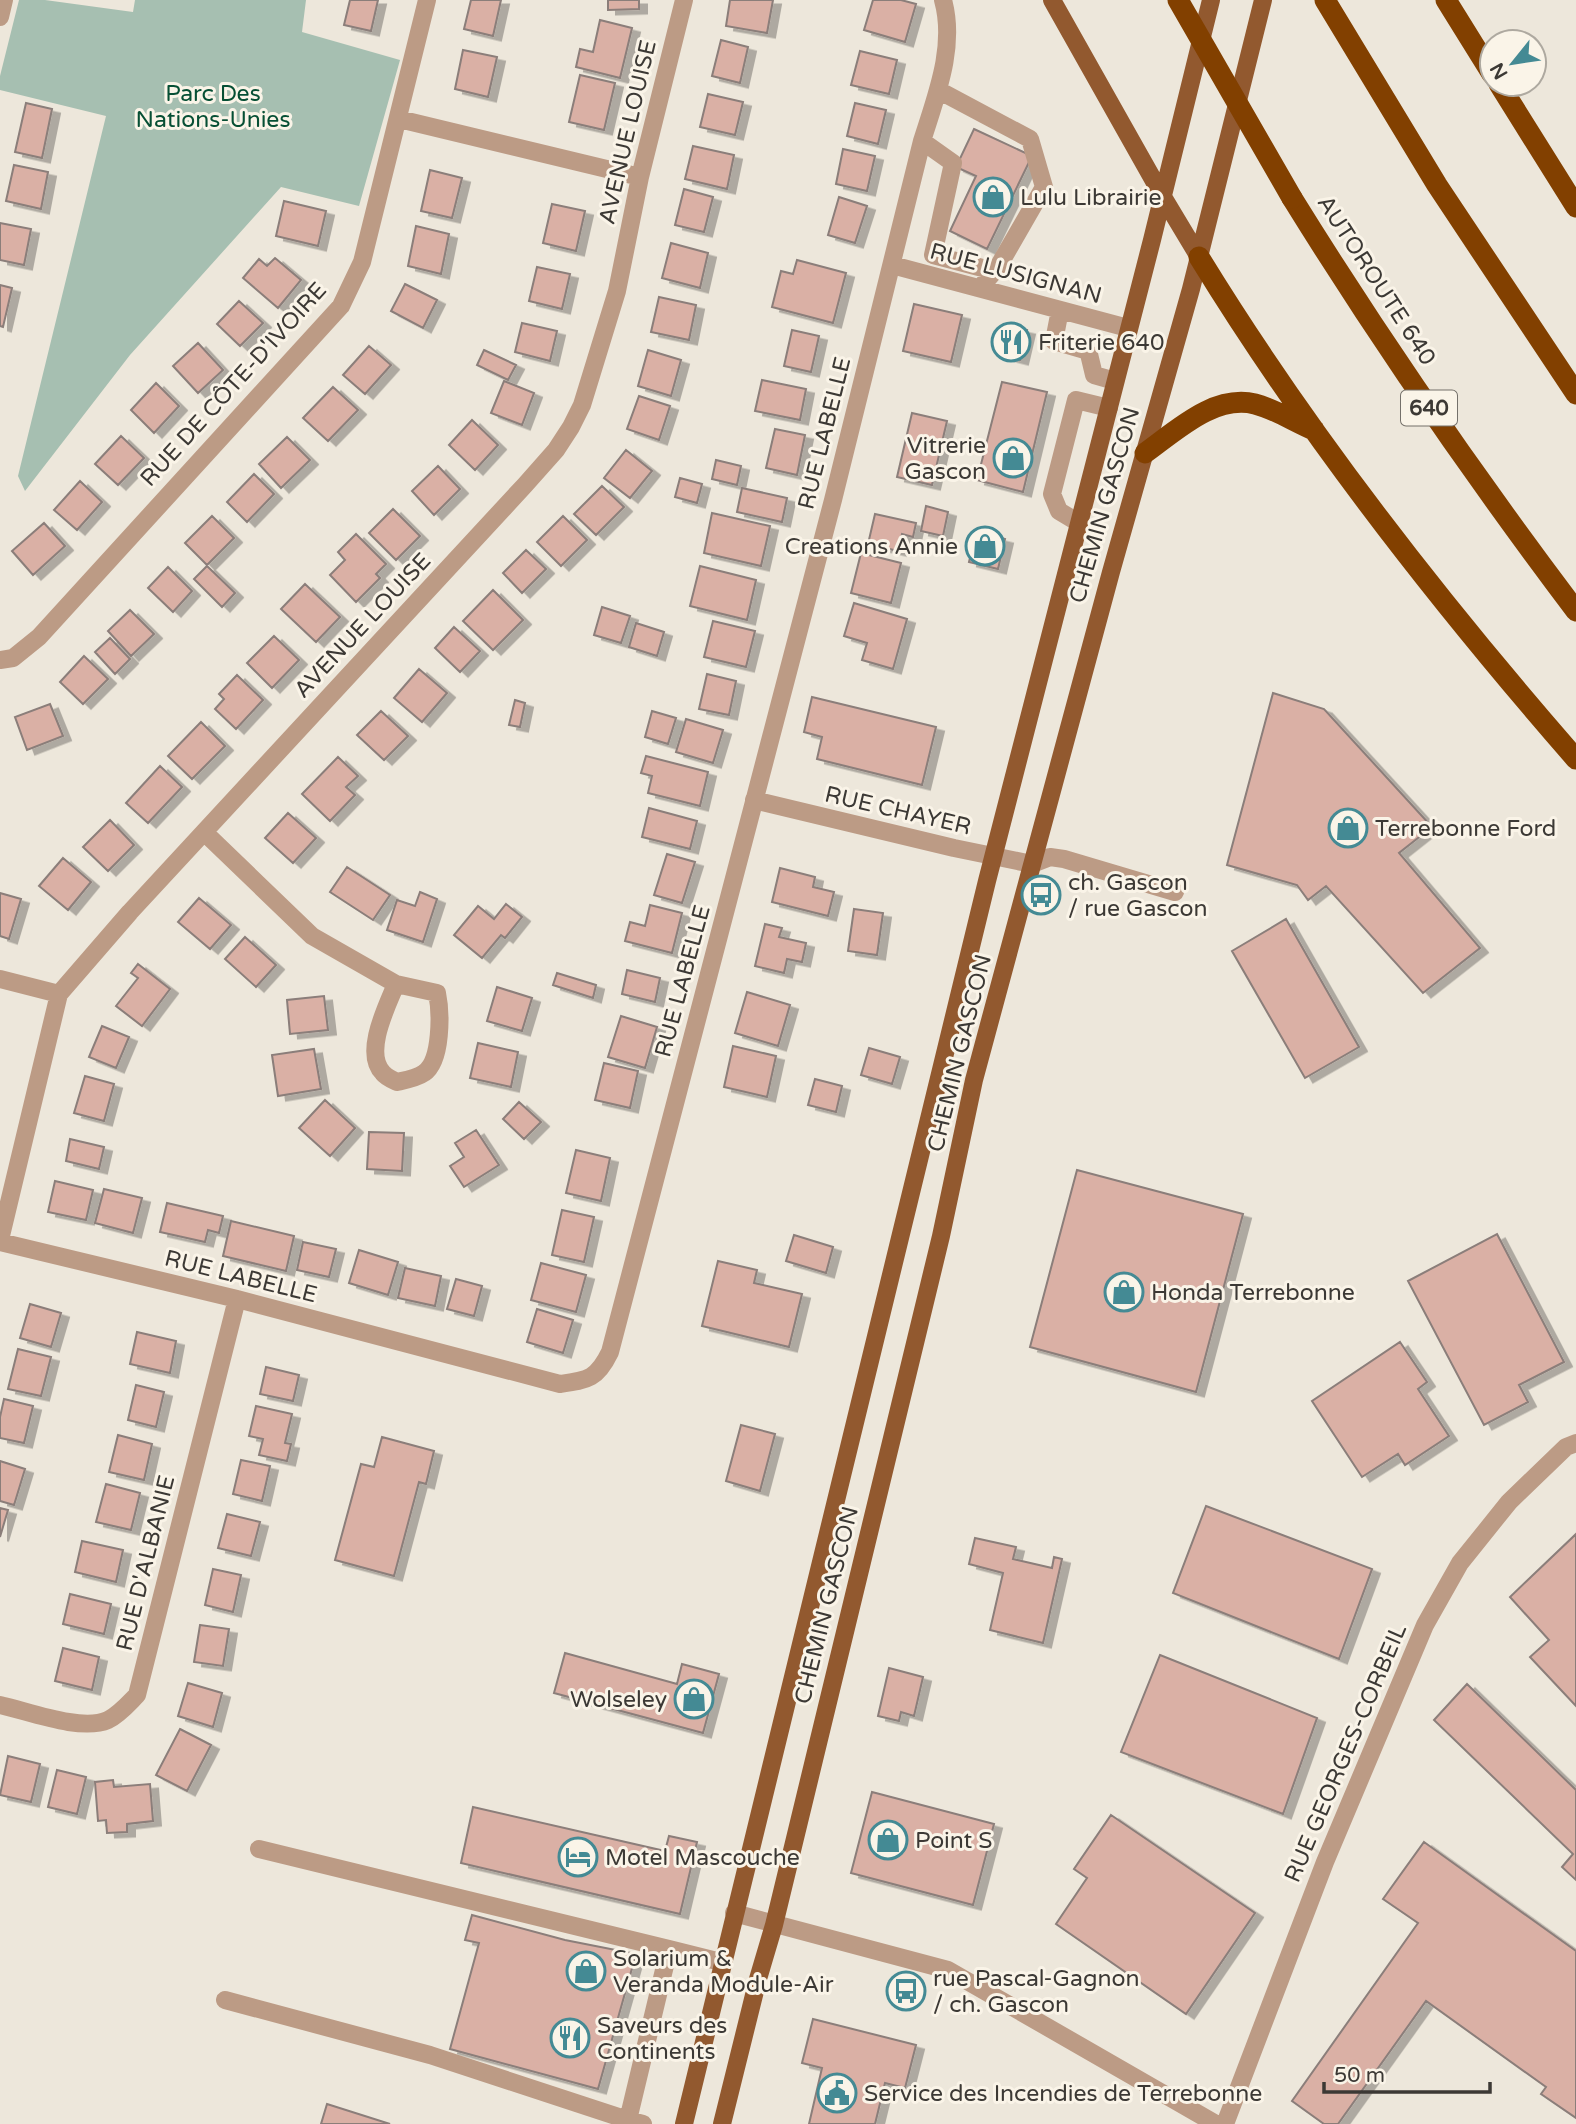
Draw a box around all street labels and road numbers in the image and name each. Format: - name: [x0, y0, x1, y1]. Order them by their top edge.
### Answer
- street label: AVENUE LOUISE: [593, 37, 663, 227]
- street label: AUTOROUTE 640: [1311, 190, 1441, 371]
- street label: RUE LUSIGNAN: [927, 238, 1105, 310]
- street label: RUE DE CÔTE-D'IVOIRE: [135, 277, 333, 492]
- street label: RUE LABELLE: [792, 354, 857, 512]
- road number: 640: [1401, 390, 1457, 426]
- street label: CHEMIN GASCON: [1064, 404, 1146, 607]
- street label: AVENUE LOUISE: [288, 547, 437, 704]
- street label: RUE CHAYER: [822, 781, 974, 841]
- street label: RUE LABELLE: [649, 902, 717, 1060]
- street label: CHEMIN GASCON: [922, 952, 998, 1155]
- street label: RUE LABELLE: [162, 1244, 320, 1309]
- street label: RUE D'ALBANIE: [111, 1473, 181, 1654]
- street label: CHEMIN GASCON: [789, 1504, 865, 1707]
- street label: RUE GEORGES-CORBEIL: [1279, 1620, 1413, 1887]

